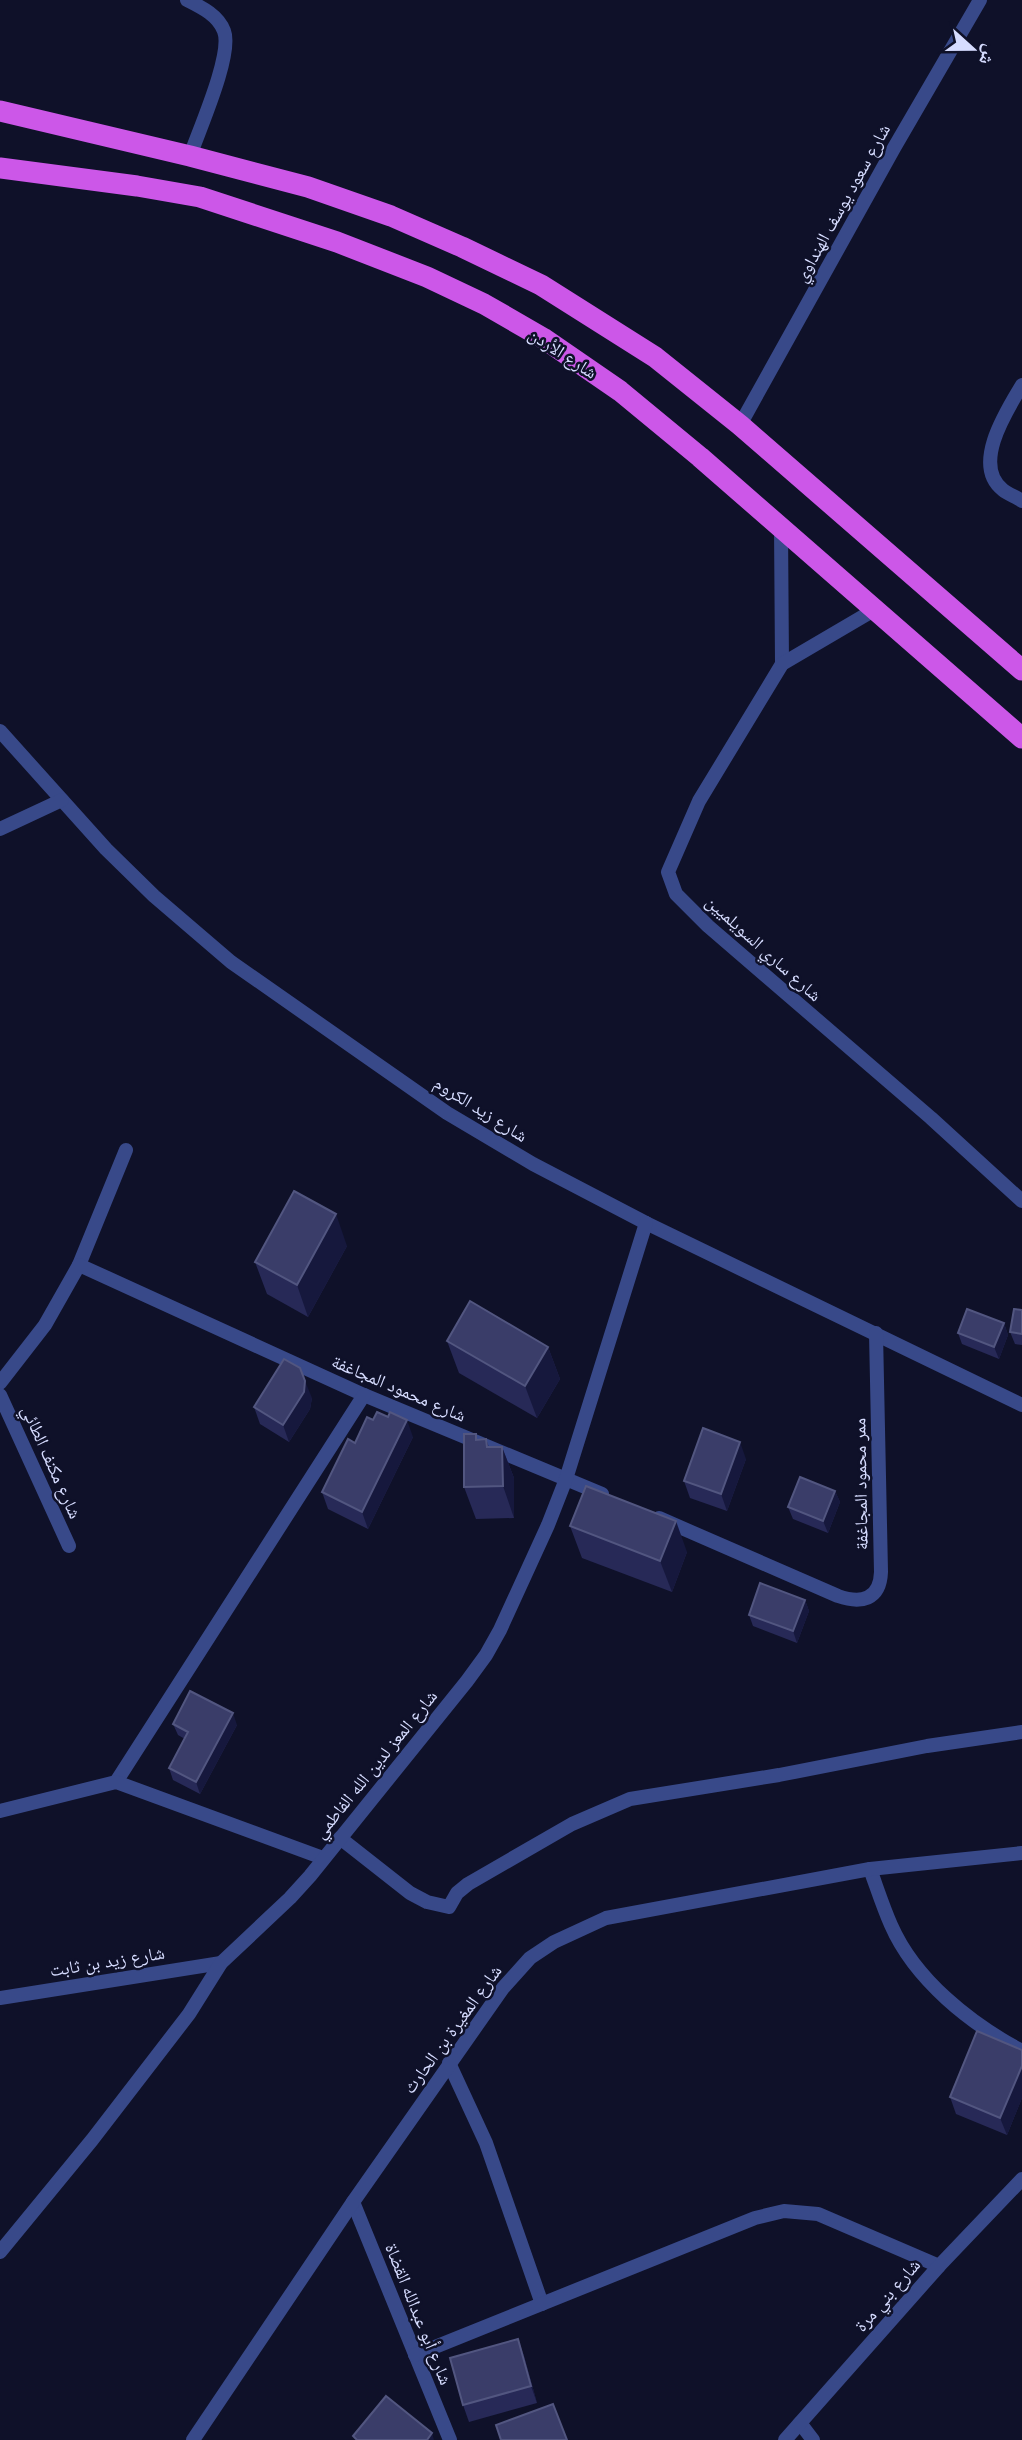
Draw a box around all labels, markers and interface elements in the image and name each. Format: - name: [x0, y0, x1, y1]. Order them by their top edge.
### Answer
- north arrow: [938, 14, 1008, 84]
- text: ش: [972, 41, 1005, 69]
- street label: شارع سعود يوسف الهنداوي: [788, 119, 898, 288]
- street label: شارع الأردن: [524, 321, 602, 385]
- street label: شارع ساري السويلميين: [699, 889, 827, 1009]
- street label: شارع زيد الكروم: [429, 1070, 533, 1148]
- street label: شارع محمود المجاغفة: [328, 1348, 470, 1428]
- street label: شارع مكنف الطائي: [14, 1401, 88, 1524]
- street label: ممر محمود المجاغفة: [846, 1418, 874, 1550]
- street label: شارع المعز لدين الله الفاطمي: [307, 1684, 445, 1845]
- street label: شارع زيد بن ثابت: [48, 1940, 166, 1982]
- street label: شارع المغيرة بن الحارث: [397, 1959, 507, 2099]
- street label: شارع أبو عبدالله القضاة: [379, 2239, 459, 2389]
- street label: شارع بني مرة: [848, 2253, 928, 2339]

